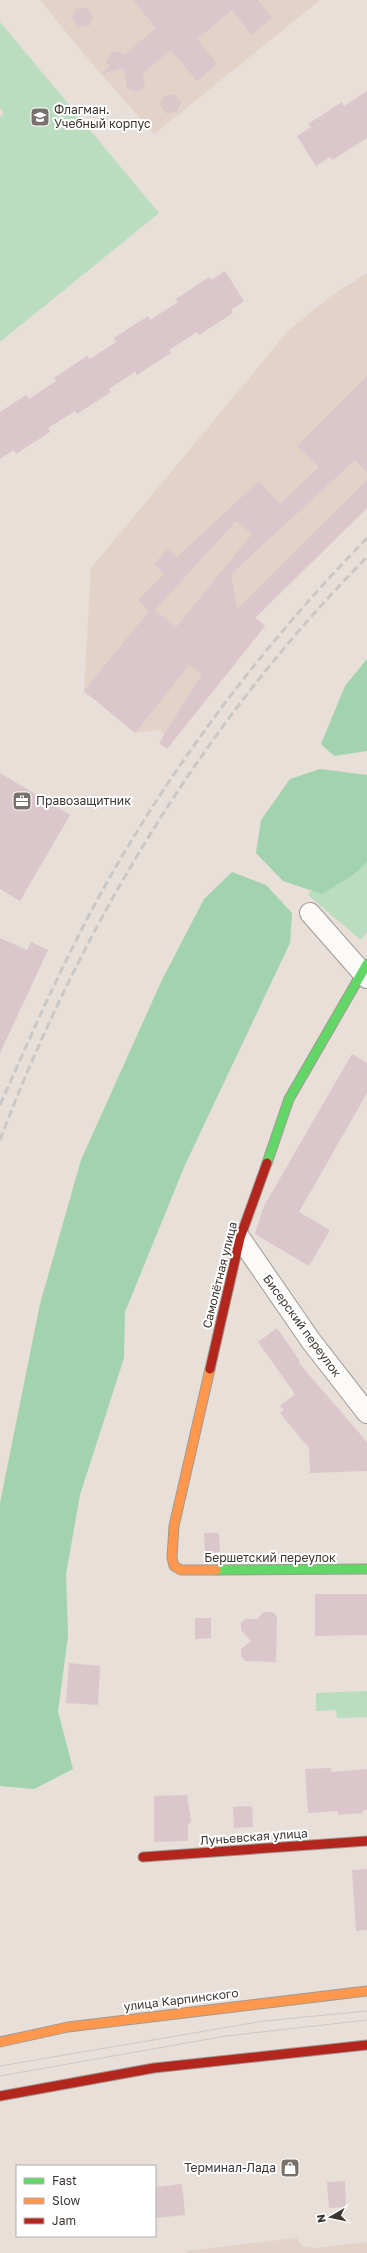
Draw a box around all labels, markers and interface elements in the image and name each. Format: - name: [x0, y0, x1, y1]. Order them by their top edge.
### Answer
- place label: Флагман. Учебный корпус: [54, 102, 151, 131]
- school or university icon: Флагман. Учебный корпус: [29, 106, 51, 128]
- office icon: Правозащитник: [11, 790, 33, 812]
- place label: Правозащитник: [36, 793, 131, 808]
- street label: Самолётная улица: [199, 1220, 240, 1330]
- street label: Бисерский переулок: [260, 1271, 345, 1380]
- street label: Бершетский переулок: [204, 1550, 336, 1565]
- street label: Луньевская улица: [200, 1825, 308, 1848]
- street label: улица Карпинского: [123, 1985, 239, 2014]
- shop icon: Терминал-Лада: [279, 2157, 301, 2179]
- place label: Терминал-Лада: [184, 2160, 276, 2175]
- legend: [16, 2165, 156, 2237]
- text: Fast: [52, 2173, 77, 2188]
- text: Slow: [52, 2193, 80, 2208]
- north arrow: [311, 2197, 351, 2237]
- text: Jam: [52, 2213, 76, 2228]
- text: N: [314, 2213, 328, 2224]

